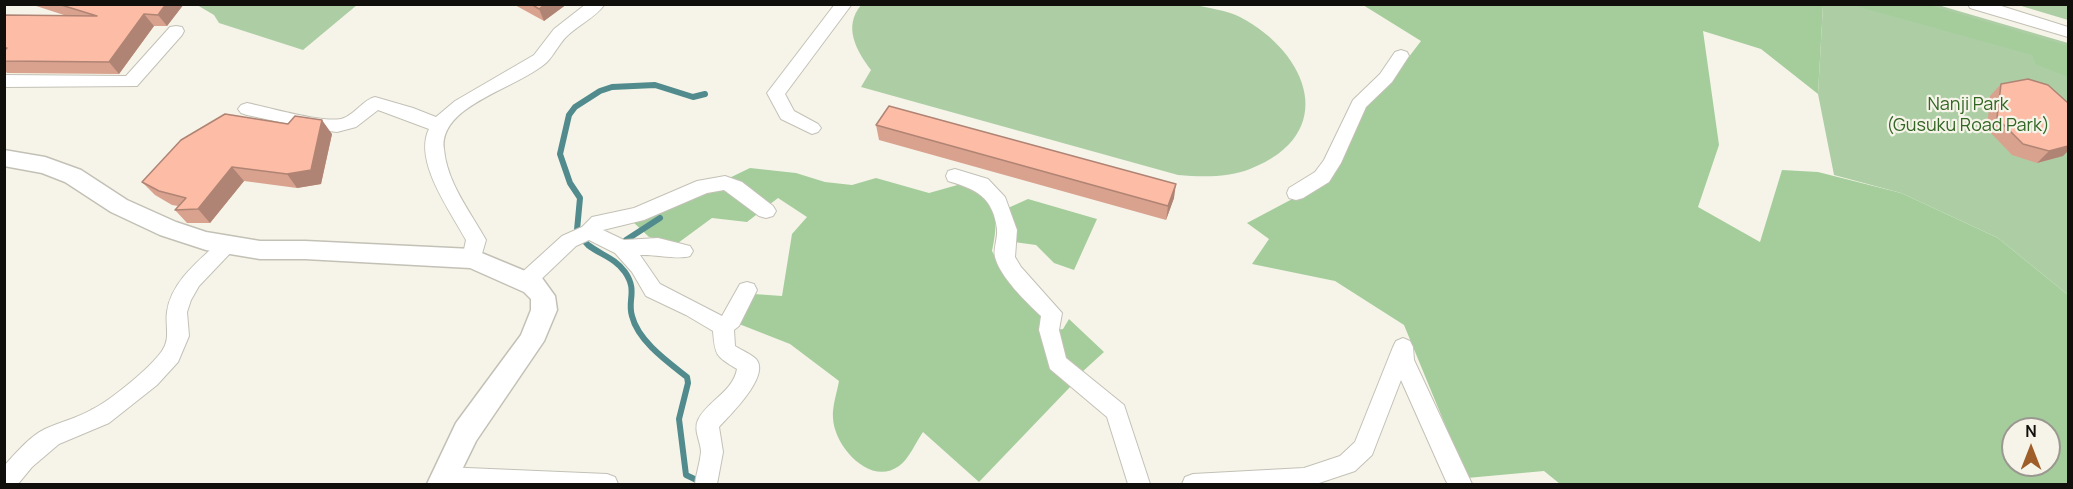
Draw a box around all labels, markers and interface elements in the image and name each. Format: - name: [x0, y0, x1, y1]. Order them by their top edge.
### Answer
- park label: Nanji Park (Gusuku Road Park): [1886, 94, 2050, 136]
- north arrow: [2001, 417, 2061, 477]
- text: N: [2025, 420, 2037, 442]

